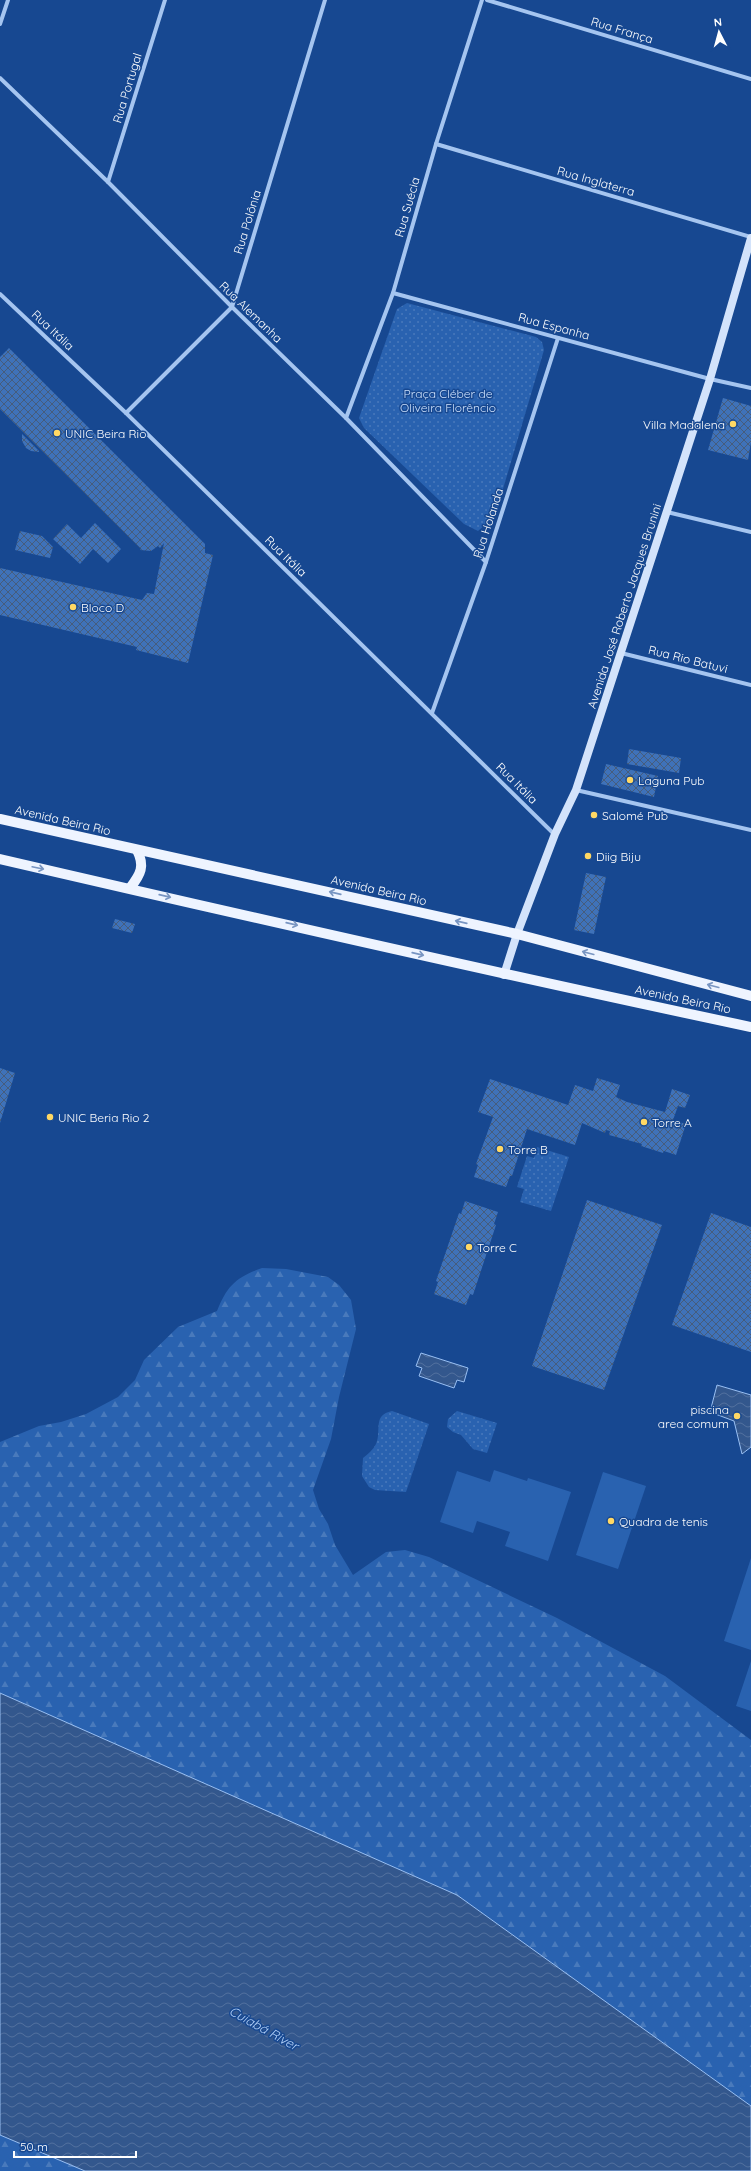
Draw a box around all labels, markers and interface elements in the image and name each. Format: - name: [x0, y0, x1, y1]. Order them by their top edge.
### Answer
- north arrow: [699, 12, 739, 52]
- street label: Rua França: [589, 13, 655, 47]
- text: N: [713, 15, 723, 29]
- street label: Rua Portugal: [109, 51, 145, 125]
- street label: Rua Inglaterra: [556, 163, 636, 199]
- street label: Rua Suécia: [391, 175, 423, 239]
- street label: Rua Polônia: [230, 188, 264, 256]
- street label: Rua Alemanha: [216, 278, 286, 346]
- street label: Rua Itália: [29, 307, 77, 353]
- street label: Rua Espanha: [517, 309, 591, 343]
- park label: Praça Cléber de Oliveira Florêncio: [400, 386, 496, 415]
- place label: Villa Madalena: [643, 417, 725, 432]
- marker: Villa Madalena: [728, 419, 738, 429]
- place label: UNIC Beira Rio: [65, 426, 146, 441]
- marker: UNIC Beira Rio: [52, 428, 62, 438]
- street label: Rua Holanda: [470, 486, 506, 560]
- street label: Avenida José Roberto Jacques Brunini: [584, 502, 664, 710]
- street label: Rua Itália: [262, 532, 310, 580]
- place label: Bloco D: [81, 600, 124, 615]
- marker: Bloco D: [68, 602, 78, 612]
- street label: Rua Rio Batuvi: [647, 642, 729, 676]
- street label: Rua Itália: [493, 759, 541, 807]
- place label: Laguna Pub: [638, 773, 705, 788]
- marker: Laguna Pub: [625, 775, 635, 785]
- street label: Avenida Beira Rio: [14, 802, 112, 838]
- place label: Salomé Pub: [602, 808, 668, 823]
- marker: Salomé Pub: [589, 810, 599, 820]
- place label: Diig Biju: [596, 849, 641, 864]
- marker: Diig Biju: [583, 851, 593, 861]
- one-way arrow: [31, 864, 44, 872]
- street label: Avenida Beira Rio: [330, 872, 428, 908]
- one-way arrow: [328, 889, 341, 897]
- one-way arrow: [158, 892, 171, 900]
- one-way arrow: [455, 917, 468, 925]
- one-way arrow: [285, 921, 298, 929]
- one-way arrow: [581, 948, 594, 956]
- one-way arrow: [412, 951, 425, 958]
- street label: Avenida Beira Rio: [634, 981, 732, 1017]
- one-way arrow: [707, 982, 720, 989]
- place label: UNIC Beria Rio 2: [58, 1110, 150, 1125]
- marker: UNIC Beria Rio 2: [45, 1112, 55, 1122]
- place label: Torre A: [652, 1115, 692, 1130]
- marker: Torre A: [639, 1117, 649, 1127]
- place label: Torre B: [508, 1142, 548, 1157]
- marker: Torre B: [495, 1144, 505, 1154]
- place label: Torre C: [477, 1240, 517, 1255]
- marker: Torre C: [464, 1242, 474, 1252]
- place label: piscina area comum: [658, 1402, 729, 1431]
- marker: piscina area comum: [732, 1411, 742, 1421]
- place label: Quadra de tenis: [619, 1514, 708, 1529]
- marker: Quadra de tenis: [606, 1516, 616, 1526]
- water label: Cuiabá River: [227, 2002, 303, 2055]
- scale bar: [14, 2133, 136, 2159]
- text: 50 m: [20, 2139, 48, 2154]

